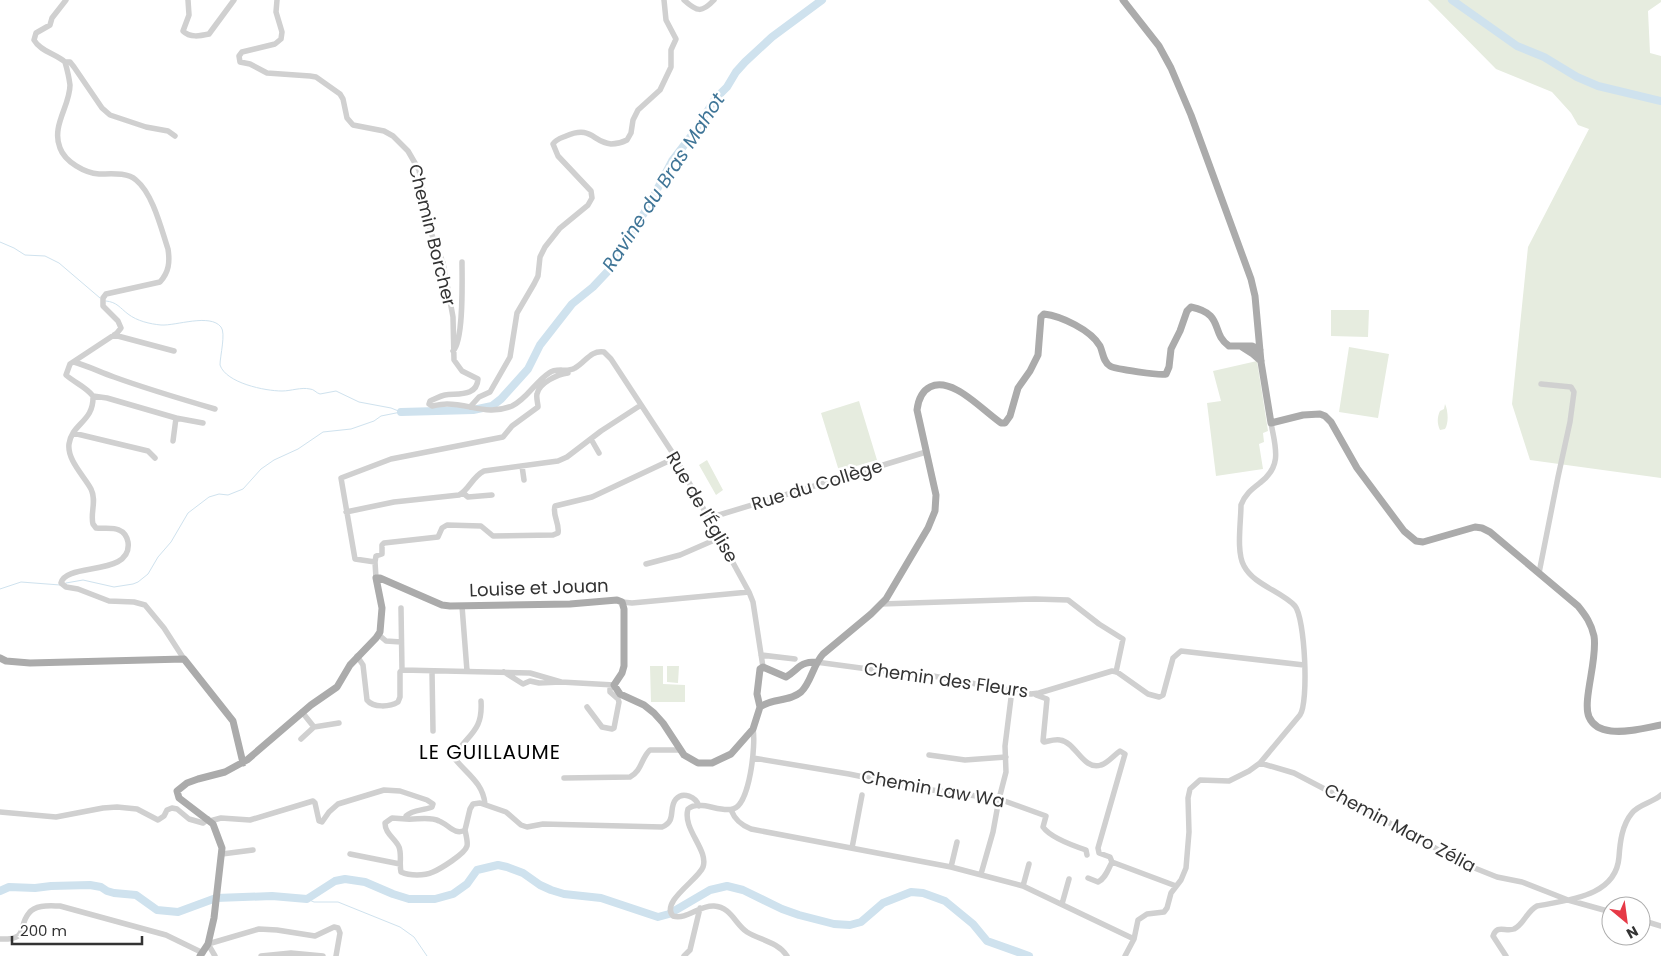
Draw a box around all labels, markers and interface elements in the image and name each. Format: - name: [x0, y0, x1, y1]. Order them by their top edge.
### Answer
- water label: Ravine du Bras Mahot: [596, 87, 732, 277]
- street label: Chemin Borcher: [403, 161, 462, 309]
- street label: Rue de l'Église: [660, 447, 744, 567]
- street label: Rue du Collège: [748, 453, 885, 516]
- street label: Louise et Jouan: [469, 573, 609, 602]
- street label: Chemin des Fleurs: [862, 656, 1030, 703]
- district label: LE GUILLAUME: [419, 738, 561, 766]
- street label: Chemin Law Wa: [859, 764, 1007, 813]
- street label: Chemin Maro Zélia: [1320, 777, 1480, 878]
- north arrow: [1601, 896, 1651, 946]
- scale bar: [12, 914, 142, 946]
- text: 200 m: [20, 920, 67, 941]
- text: N: [1623, 921, 1642, 944]

